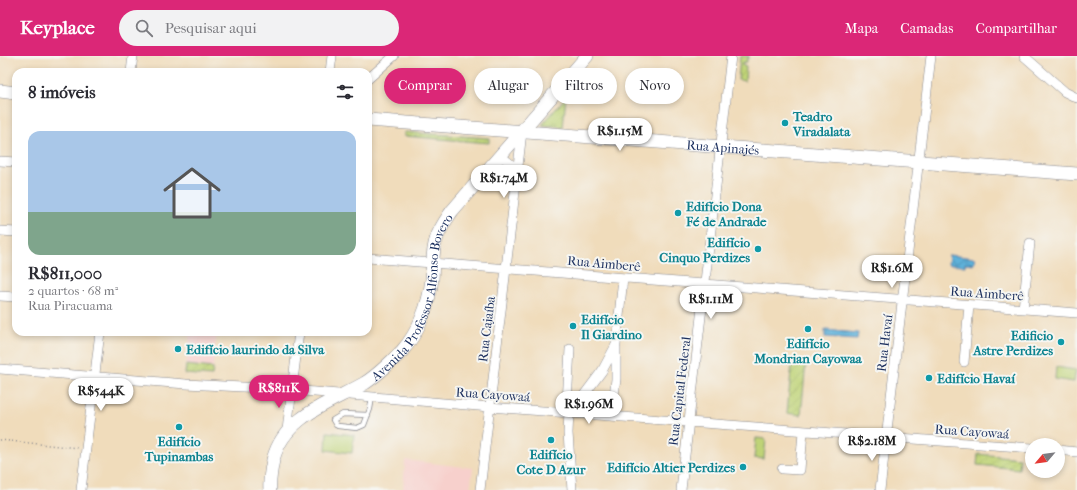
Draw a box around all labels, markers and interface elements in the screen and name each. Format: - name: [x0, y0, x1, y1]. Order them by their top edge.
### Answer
- search box: [119, 10, 399, 46]
- text: Keyplace: [20, 17, 95, 39]
- icon: search: [133, 17, 155, 39]
- text: Pesquisar aqui: [165, 19, 257, 37]
- text: Mapa: [845, 20, 878, 37]
- text: Camadas: [900, 20, 954, 37]
- text: Compartilhar: [976, 20, 1057, 37]
- chip: Comprar: [384, 68, 466, 104]
- chip: Alugar: [474, 68, 543, 104]
- chip: Filtros: [551, 68, 617, 104]
- chip: Novo: [625, 68, 684, 104]
- icon: filters: [334, 81, 356, 103]
- text: 8 imóveis: [28, 82, 95, 102]
- place label: Teadro Viradalata: [792, 109, 851, 139]
- pin: R$1.15M: [583, 118, 657, 152]
- marker: Teadro Viradalata: [780, 118, 790, 128]
- text: R$1.15M: [597, 123, 643, 138]
- street label: Rua Apinajés: [686, 137, 760, 158]
- icon: home: [156, 157, 228, 229]
- pin: R$1.74M: [467, 165, 541, 199]
- text: R$1.74M: [480, 170, 528, 185]
- place label: Edifício Dona Fé de Andrade: [685, 199, 767, 229]
- marker: Edifício Dona Fé de Andrade: [673, 208, 683, 218]
- street label: Avenida Professor Alfonso Bovero: [367, 210, 456, 385]
- place label: Edifício Cinquo Perdizes: [659, 235, 750, 266]
- marker: Edifício Cinquo Perdizes: [753, 244, 763, 254]
- street label: Rua Aimberê: [567, 253, 642, 274]
- pin: R$1.6M: [859, 255, 925, 289]
- text: R$1.6M: [871, 260, 913, 275]
- text: R$811,000: [28, 263, 102, 283]
- text: 2 quartos · 68 m²: [28, 283, 118, 298]
- street label: Rua Aimberê: [950, 283, 1025, 304]
- pin: R$1.11M: [674, 286, 748, 320]
- text: R$1.11M: [689, 291, 733, 306]
- street label: Rua Cajaíba: [475, 294, 498, 363]
- text: Rua Piracuama: [28, 298, 113, 313]
- place label: Edifício Il Giardino: [581, 312, 642, 342]
- street label: Rua Havaí: [874, 313, 895, 373]
- marker: Edifício Il Giardino: [568, 321, 578, 331]
- marker: Edifício Mondrian Cayowaa: [803, 324, 813, 334]
- place label: Edificio Astre Perdizes: [972, 328, 1053, 358]
- street label: Rua Capital Federal: [665, 335, 694, 447]
- place label: Edifício Mondrian Cayowaa: [753, 336, 863, 367]
- marker: Edificio Astre Perdizes: [1056, 337, 1066, 347]
- place label: Edifício laurindo da Silva: [186, 342, 325, 357]
- marker: Edifício laurindo da Silva: [173, 344, 183, 354]
- place label: Edifício Havaí: [937, 371, 1016, 386]
- marker: Edifício Havaí: [924, 373, 934, 383]
- pin: R$811K: [246, 375, 312, 409]
- pin: R$544K: [68, 378, 134, 412]
- text: R$811K: [258, 380, 300, 395]
- text: R$544K: [77, 383, 125, 398]
- street label: Rua Cayowaá: [455, 384, 532, 405]
- pin: R$1.96M: [552, 391, 626, 425]
- text: R$1.96M: [564, 396, 614, 411]
- street label: Rua Cayowaá: [934, 421, 1011, 442]
- marker: Edifício Tupinambas: [174, 422, 184, 432]
- pin: R$2.18M: [835, 428, 909, 462]
- text: R$2.18M: [848, 433, 896, 448]
- place label: Edifício Tupinambas: [144, 434, 213, 465]
- marker: Edifício Cote D Azur: [546, 435, 556, 445]
- north arrow: [1025, 438, 1065, 478]
- map controls: [1025, 438, 1065, 478]
- place label: Edifício Cote D Azur: [517, 447, 586, 477]
- place label: Edifício Altier Perdizes: [607, 460, 735, 475]
- marker: Edifício Altier Perdizes: [738, 462, 748, 472]

